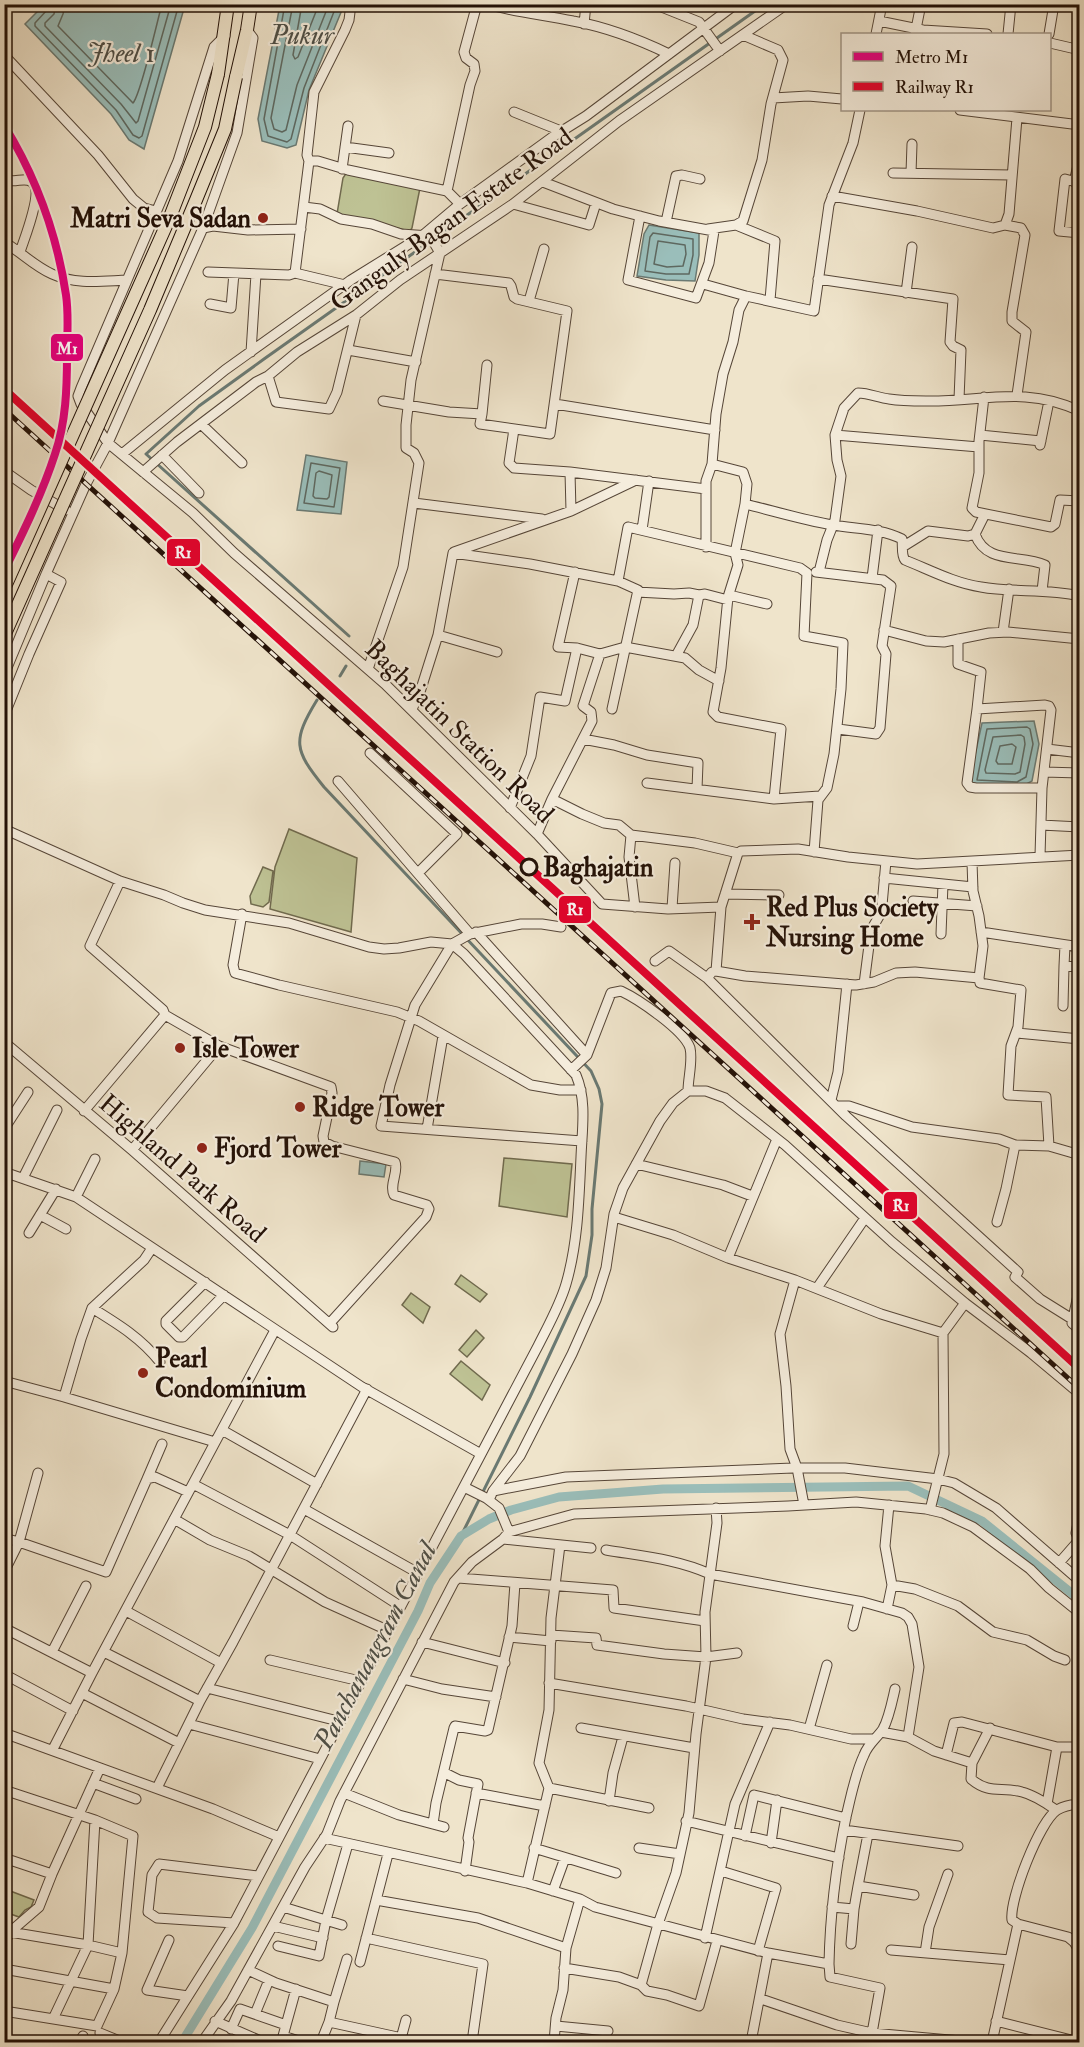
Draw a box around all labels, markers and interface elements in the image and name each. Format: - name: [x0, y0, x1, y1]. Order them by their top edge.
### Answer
- water label: Pukur: [269, 19, 336, 52]
- legend: [841, 33, 1051, 111]
- water label: Jheel 1: [87, 37, 155, 70]
- text: Metro M1: [895, 46, 968, 69]
- text: Railway R1: [895, 76, 974, 99]
- street label: Ganguly Bagan Estate Road: [324, 121, 579, 319]
- place label: Matri Seva Sadan: [69, 203, 252, 235]
- marker: Matri Seva Sadan: [256, 211, 270, 225]
- line badge: M1: [50, 333, 84, 362]
- text: M1: [55, 339, 78, 359]
- line badge: R1: [166, 538, 201, 567]
- text: R1: [174, 543, 192, 563]
- street label: Baghajatin Station Road: [358, 633, 561, 830]
- place label: Baghajatin: [543, 852, 654, 885]
- marker: Baghajatin: [520, 858, 538, 876]
- place label: Red Plus Society Nursing Home: [765, 892, 940, 955]
- line badge: R1: [558, 895, 592, 924]
- text: R1: [566, 900, 584, 920]
- marker: Red Plus Society Nursing Home: [743, 913, 761, 931]
- place label: Isle Tower: [192, 1033, 299, 1065]
- marker: Isle Tower: [173, 1041, 187, 1055]
- street label: Highland Park Road: [92, 1088, 273, 1250]
- place label: Ridge Tower: [312, 1092, 444, 1125]
- marker: Ridge Tower: [293, 1100, 307, 1114]
- place label: Fjord Tower: [214, 1133, 342, 1165]
- marker: Fjord Tower: [195, 1141, 209, 1155]
- line badge: R1: [883, 1191, 918, 1220]
- text: R1: [892, 1196, 910, 1216]
- place label: Pearl Condominium: [155, 1343, 307, 1405]
- marker: Pearl Condominium: [136, 1366, 150, 1380]
- water label: Panchanangram Canal: [306, 1535, 445, 1756]

